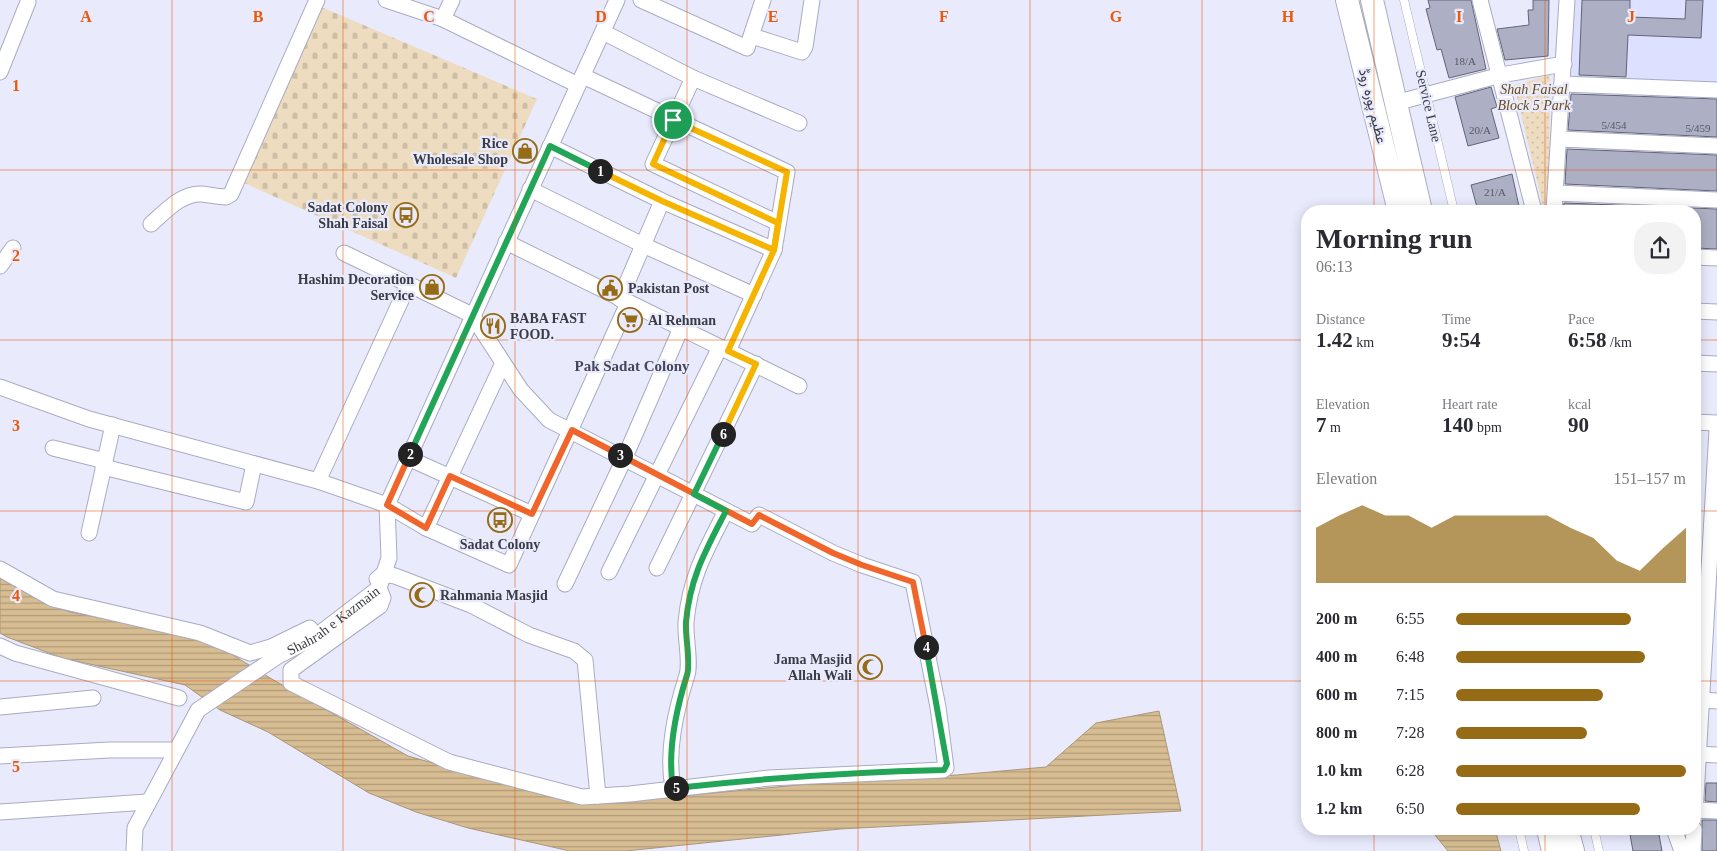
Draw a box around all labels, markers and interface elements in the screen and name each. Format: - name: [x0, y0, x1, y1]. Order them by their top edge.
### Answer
- text: A: [80, 8, 92, 25]
- text: B: [253, 8, 264, 25]
- text: C: [423, 8, 435, 25]
- text: D: [595, 8, 607, 25]
- text: E: [768, 8, 778, 25]
- text: F: [939, 8, 949, 25]
- text: G: [1110, 8, 1123, 25]
- text: H: [1282, 8, 1295, 25]
- text: I: [1456, 8, 1462, 25]
- text: J: [1627, 8, 1635, 25]
- house number: 18/A: [1454, 55, 1476, 67]
- street label: عظیم پورہ روڈ: [1354, 67, 1389, 146]
- street label: Service Lane: [1413, 69, 1444, 144]
- text: 1: [12, 77, 20, 94]
- park label: Shah Faisal Block 5 Park: [1497, 82, 1571, 113]
- pin: [652, 99, 694, 141]
- icon: arrive: [659, 106, 687, 134]
- house number: 5/454: [1601, 119, 1627, 131]
- house number: 5/459: [1685, 122, 1711, 134]
- house number: 20/A: [1469, 124, 1491, 136]
- place label: Rice Wholesale Shop: [413, 136, 508, 167]
- shop icon: Rice Wholesale Shop: [512, 138, 538, 164]
- pin: 1: [588, 158, 612, 184]
- text: 1: [597, 164, 604, 179]
- house number: 21/A: [1484, 186, 1506, 198]
- place label: Sadat Colony Shah Faisal: [307, 200, 388, 231]
- bus stop icon: Sadat Colony Shah Faisal: [393, 202, 419, 228]
- button: share: [1634, 222, 1686, 274]
- text: Morning run: [1316, 223, 1472, 254]
- text: 2: [12, 247, 20, 264]
- text: 06:13: [1316, 258, 1352, 275]
- place label: Hashim Decoration Service: [298, 272, 414, 303]
- shop icon: Hashim Decoration Service: [419, 274, 445, 300]
- public building icon: Pakistan Post: [597, 275, 623, 301]
- place label: Pakistan Post: [628, 281, 710, 296]
- supermarket icon: Al Rehman: [617, 307, 643, 333]
- place label: BABA FAST FOOD.: [510, 311, 587, 342]
- text: Distance: [1316, 312, 1365, 327]
- text: Time: [1442, 312, 1471, 327]
- text: Pace: [1568, 312, 1594, 327]
- restaurant icon: BABA FAST FOOD.: [480, 313, 506, 339]
- place label: Al Rehman: [648, 313, 716, 328]
- text: 1.42: [1316, 328, 1353, 352]
- text: 9:54: [1442, 328, 1481, 352]
- text: 6:58: [1568, 328, 1607, 352]
- text: km: [1353, 335, 1374, 350]
- text: /km: [1607, 335, 1632, 350]
- district label: Pak Sadat Colony: [574, 358, 690, 374]
- text: Elevation: [1316, 397, 1370, 412]
- text: Heart rate: [1442, 397, 1498, 412]
- text: kcal: [1568, 397, 1591, 412]
- text: 7: [1316, 413, 1327, 437]
- text: 140: [1442, 413, 1474, 437]
- text: 90: [1568, 413, 1589, 437]
- text: 3: [12, 417, 20, 434]
- text: m: [1327, 420, 1341, 435]
- text: bpm: [1474, 420, 1502, 435]
- pin: 6: [710, 422, 736, 446]
- text: 6: [720, 427, 727, 442]
- pin: 2: [398, 442, 422, 466]
- pin: 3: [608, 442, 632, 468]
- text: 2: [407, 447, 414, 462]
- text: 3: [617, 448, 624, 463]
- text: Elevation: [1316, 470, 1377, 487]
- text: 151–157 m: [1614, 470, 1686, 487]
- bus stop icon: Sadat Colony: [487, 507, 513, 533]
- place label: Sadat Colony: [460, 537, 540, 552]
- mosque icon: Rahmania Masjid: [409, 582, 435, 608]
- street label: Shahrah e Kazmain: [284, 583, 383, 658]
- text: 4: [12, 587, 20, 604]
- place label: Rahmania Masjid: [440, 588, 548, 603]
- text: 200 m: [1316, 610, 1357, 627]
- text: 6:55: [1396, 610, 1424, 627]
- pin: 4: [914, 634, 938, 660]
- text: 4: [923, 640, 930, 655]
- text: 400 m: [1316, 648, 1357, 665]
- text: 6:48: [1396, 648, 1424, 665]
- place label: Jama Masjid Allah Wali: [774, 652, 852, 683]
- mosque icon: Jama Masjid Allah Wali: [857, 654, 883, 680]
- text: 600 m: [1316, 686, 1357, 703]
- text: 7:15: [1396, 686, 1424, 703]
- text: 800 m: [1316, 724, 1357, 741]
- text: 7:28: [1396, 724, 1424, 741]
- text: 5: [12, 758, 20, 775]
- text: 1.0 km: [1316, 762, 1362, 779]
- text: 6:28: [1396, 762, 1424, 779]
- pin: 5: [664, 776, 688, 800]
- text: 5: [673, 781, 680, 796]
- text: 1.2 km: [1316, 800, 1362, 817]
- text: 6:50: [1396, 800, 1424, 817]

